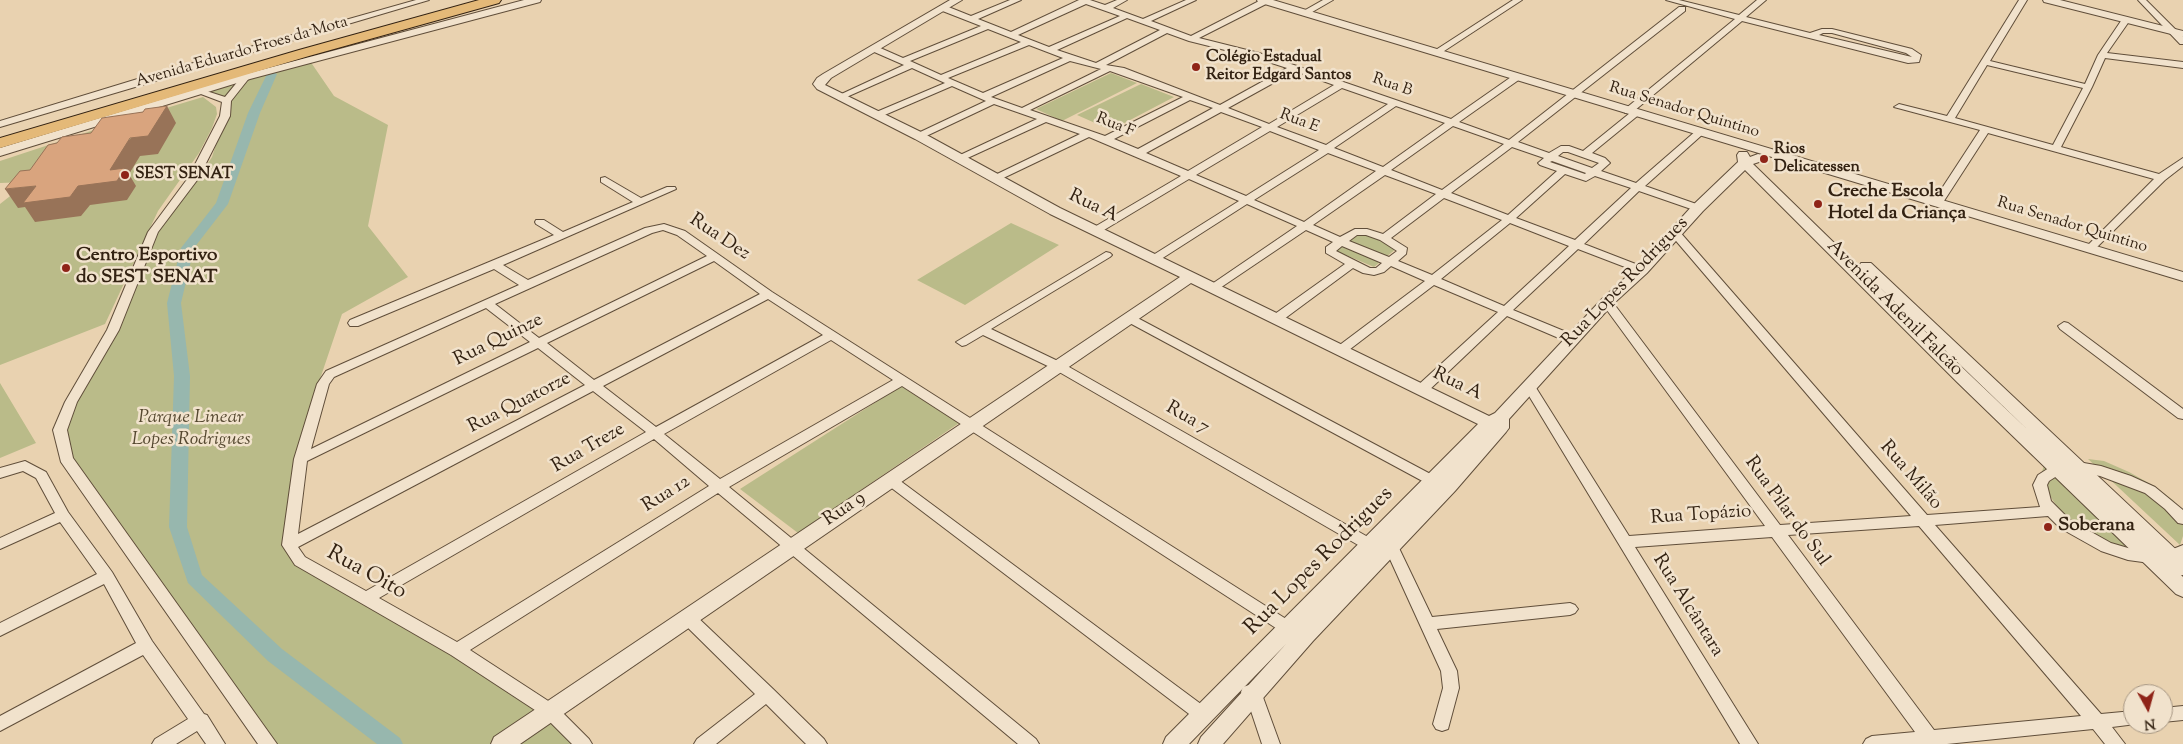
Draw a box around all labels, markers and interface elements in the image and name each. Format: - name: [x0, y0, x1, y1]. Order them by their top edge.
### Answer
- street label: Avenida Eduardo Froes da Mota: [134, 14, 350, 92]
- place label: Colégio Estadual Reitor Edgard Santos: [1206, 48, 1351, 86]
- marker: Colégio Estadual Reitor Edgard Santos: [1190, 61, 1202, 73]
- street label: Rua B: [1369, 70, 1415, 102]
- street label: Rua Senador Quintino: [1607, 79, 1761, 143]
- street label: Rua E: [1277, 106, 1321, 138]
- street label: Rua F: [1093, 110, 1137, 142]
- place label: Rios Delicatessen: [1774, 140, 1860, 178]
- marker: Rios Delicatessen: [1758, 153, 1770, 165]
- place label: SEST SENAT: [135, 165, 233, 185]
- marker: SEST SENAT: [119, 169, 131, 181]
- place label: Creche Escola Hotel da Criança: [1828, 182, 1966, 226]
- street label: Rua A: [1065, 185, 1121, 229]
- street label: Rua Senador Quintino: [1995, 194, 2149, 258]
- marker: Creche Escola Hotel da Criança: [1812, 198, 1824, 210]
- street label: Rua Dez: [684, 210, 754, 266]
- street label: Rua Lopes Rodrigues: [1558, 213, 1694, 353]
- street label: Avenida Adenil Falcão: [1821, 236, 1967, 382]
- place label: Centro Esportivo do SEST SENAT: [76, 246, 217, 290]
- marker: Centro Esportivo do SEST SENAT: [60, 262, 72, 274]
- street label: Rua Quinze: [451, 310, 547, 372]
- street label: Rua A: [1429, 363, 1485, 407]
- street label: Rua Quatorze: [465, 368, 575, 440]
- street label: Rua 7: [1161, 398, 1213, 440]
- park label: Parque Linear Lopes Rodrigues: [131, 408, 251, 452]
- street label: Rua Treze: [548, 419, 630, 479]
- street label: Rua Milão: [1874, 437, 1946, 515]
- street label: Rua Pilar do Sul: [1739, 453, 1833, 571]
- street label: Rua 12: [639, 472, 695, 518]
- street label: Rua Lopes Rodrigues: [1240, 482, 1400, 642]
- street label: Rua 9: [820, 488, 870, 532]
- street label: Rua Topázio: [1650, 501, 1752, 531]
- place label: Soberana: [2058, 516, 2135, 538]
- marker: Soberana: [2042, 521, 2054, 533]
- street label: Rua Oito: [322, 541, 410, 607]
- street label: Rua Alcântara: [1646, 551, 1728, 661]
- north arrow: [2123, 684, 2173, 734]
- text: N: [2143, 712, 2156, 734]

